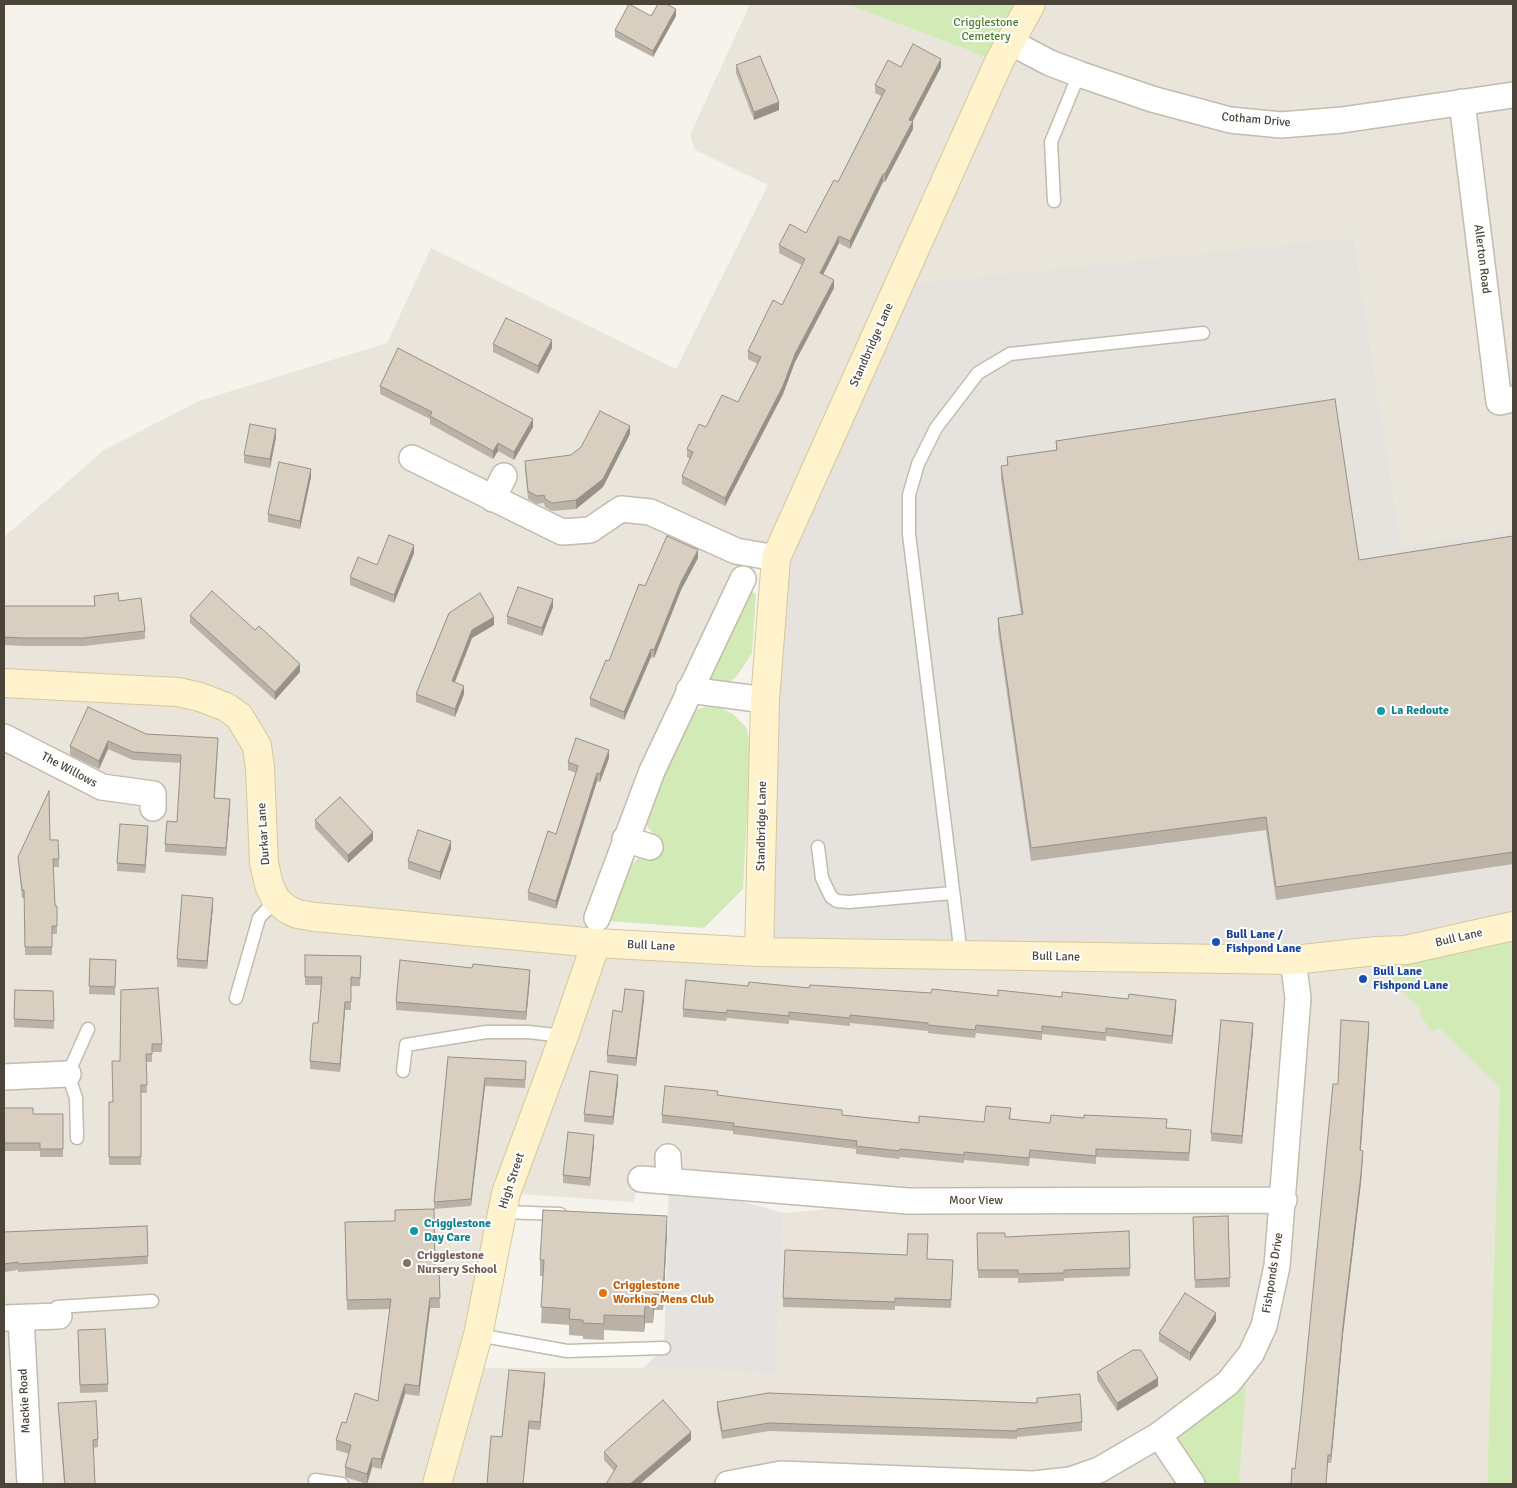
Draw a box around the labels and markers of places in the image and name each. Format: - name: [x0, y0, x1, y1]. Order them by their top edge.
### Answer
- place label: La Redoute: [1391, 704, 1449, 718]
- marker: La Redoute: [1375, 705, 1387, 717]
- place label: Bull Lane / Fishpond Lane: [1226, 928, 1301, 956]
- marker: Bull Lane / Fishpond Lane: [1210, 936, 1222, 948]
- place label: Bull Lane Fishpond Lane: [1373, 965, 1448, 993]
- marker: Bull Lane Fishpond Lane: [1357, 973, 1369, 985]
- place label: Crigglestone Day Care: [424, 1217, 491, 1245]
- marker: Crigglestone Day Care: [408, 1225, 420, 1237]
- place label: Crigglestone Nursery School: [417, 1249, 497, 1277]
- marker: Crigglestone Nursery School: [401, 1257, 413, 1269]
- place label: Crigglestone Working Mens Club: [613, 1279, 714, 1307]
- marker: Crigglestone Working Mens Club: [597, 1287, 609, 1299]

